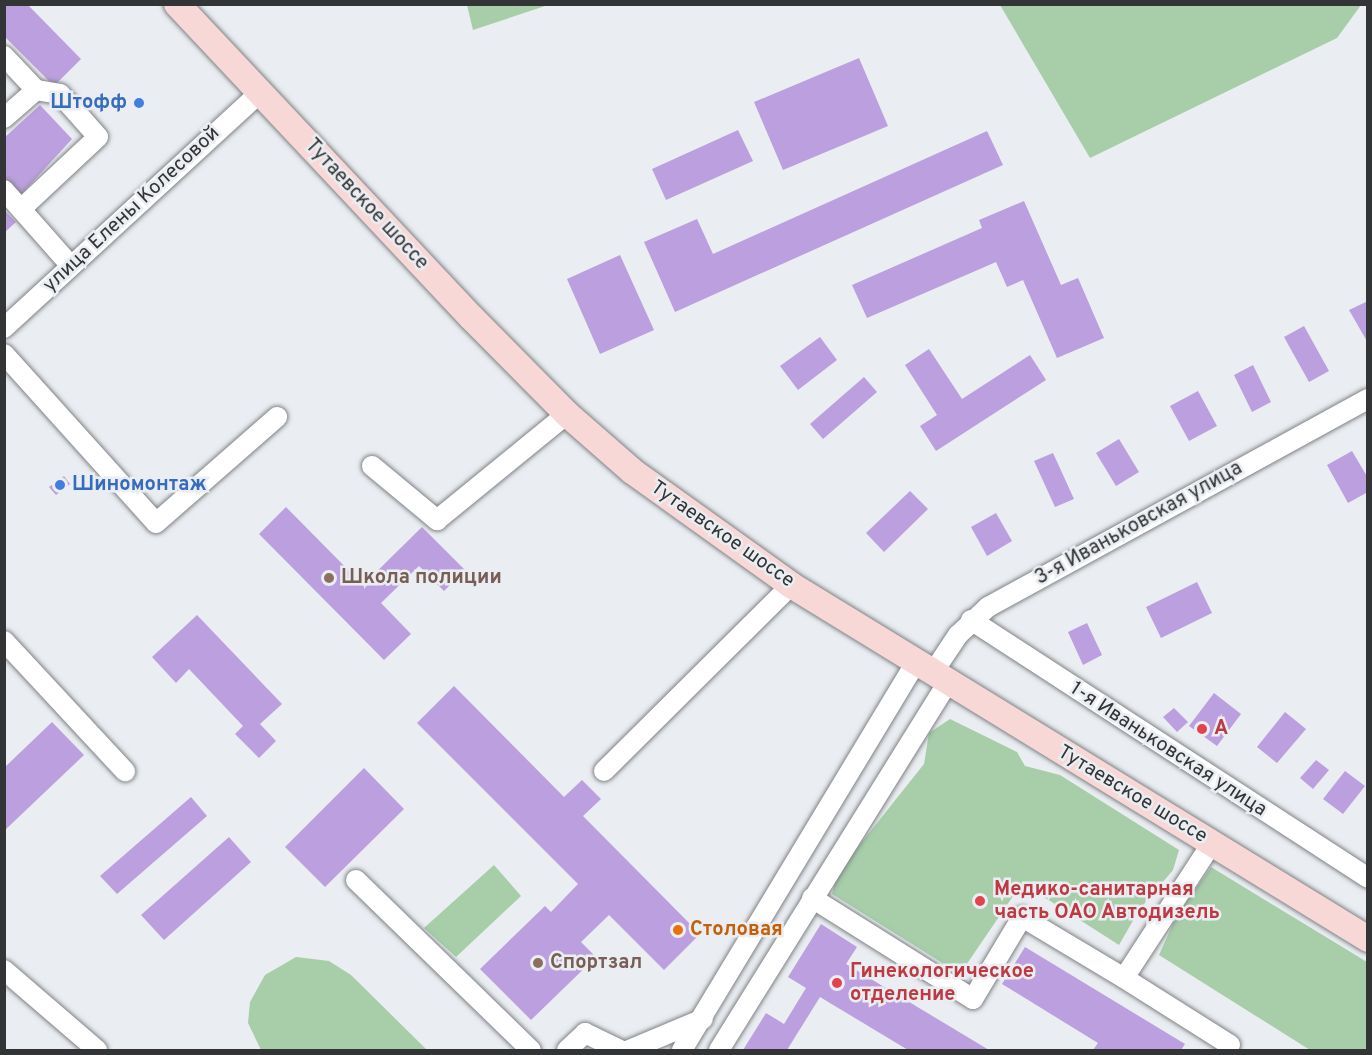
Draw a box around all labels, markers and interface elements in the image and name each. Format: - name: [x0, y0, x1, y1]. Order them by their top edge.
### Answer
- place label: Штофф: [50, 91, 127, 115]
- marker: Штофф: [132, 96, 146, 110]
- street label: улица Елены Колесовой: [39, 122, 225, 298]
- street label: Тутаевское шоссе: [299, 135, 433, 275]
- street label: 3-я Иваньковская улица: [1031, 457, 1247, 591]
- place label: Шиномонтаж: [72, 473, 207, 497]
- street label: Тутаевское шоссе: [645, 476, 799, 594]
- marker: Шиномонтаж: [53, 478, 67, 492]
- place label: Школа полиции: [341, 566, 502, 590]
- marker: Школа полиции: [322, 571, 336, 585]
- street label: 1-я Иваньковская улица: [1065, 677, 1271, 823]
- place label: А: [1214, 717, 1228, 741]
- marker: А: [1195, 722, 1209, 736]
- street label: Тутаевское шоссе: [1053, 741, 1211, 849]
- place label: Медико-санитарная часть ОАО Автодизель: [994, 878, 1221, 925]
- marker: Медико-санитарная часть ОАО Автодизель: [971, 892, 989, 910]
- place label: Столовая: [690, 918, 783, 942]
- marker: Столовая: [671, 923, 685, 937]
- place label: Спортзал: [550, 951, 642, 975]
- marker: Спортзал: [531, 956, 545, 970]
- place label: Гинекологическое отделение: [850, 960, 1034, 1007]
- marker: Гинекологическое отделение: [828, 974, 846, 992]

